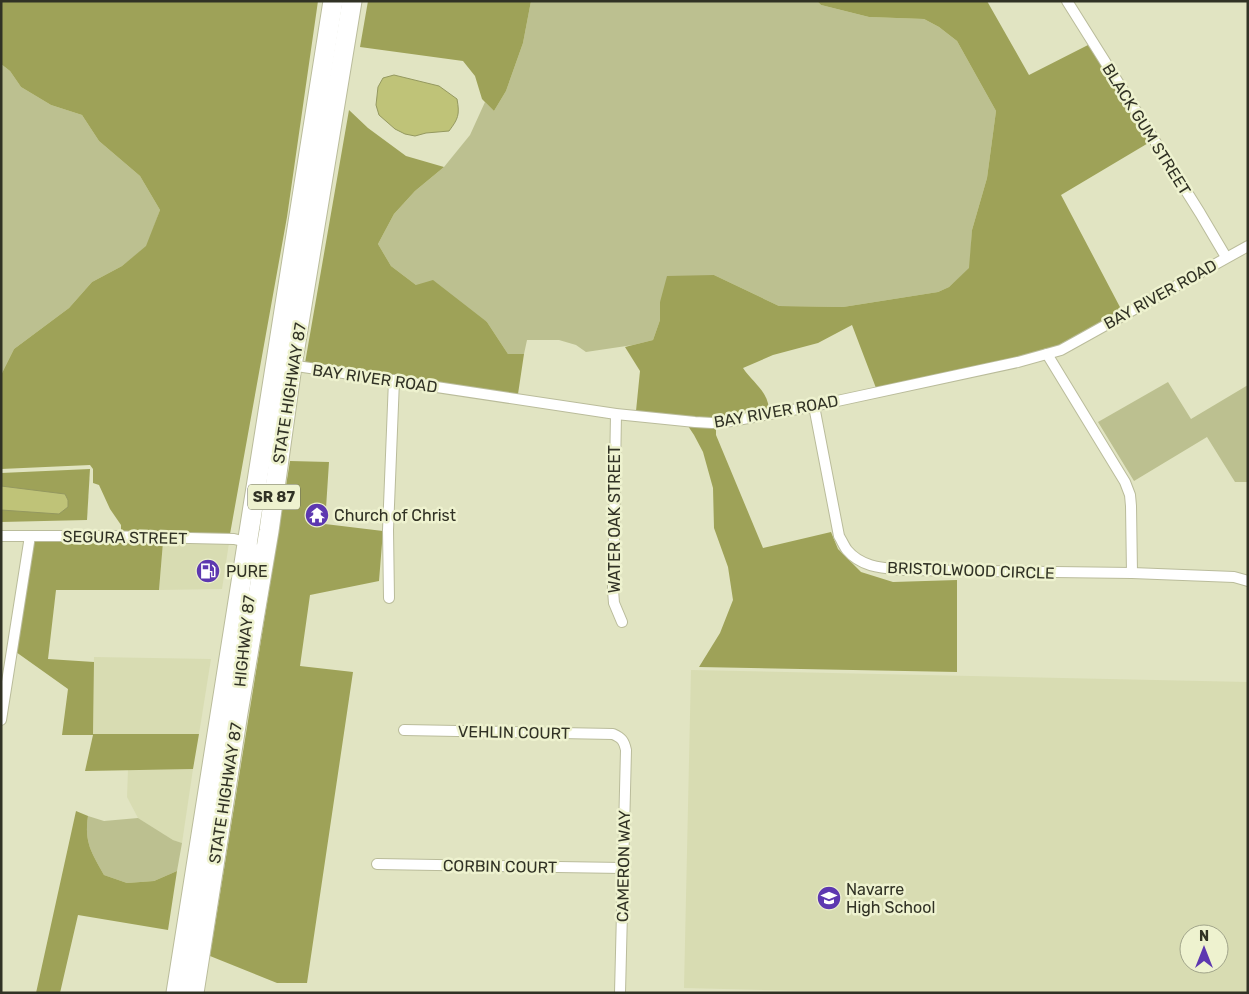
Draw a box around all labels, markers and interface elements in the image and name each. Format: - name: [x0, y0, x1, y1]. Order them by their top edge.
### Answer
- street label: BLACK GUM STREET: [1098, 60, 1195, 198]
- street label: BAY RIVER ROAD: [1100, 256, 1220, 333]
- street label: STATE HIGHWAY 87: [269, 321, 310, 465]
- street label: BAY RIVER ROAD: [311, 360, 439, 397]
- street label: BAY RIVER ROAD: [712, 391, 840, 432]
- street label: WATER OAK STREET: [605, 445, 624, 593]
- road number: SR 87: [248, 484, 300, 510]
- temple icon: Church of Christ: [304, 502, 330, 528]
- place label: Church of Christ: [334, 506, 456, 525]
- street label: SEGURA STREET: [63, 527, 187, 548]
- fuel station icon: PURE: [195, 558, 221, 584]
- street label: BRISTOLWOOD CIRCLE: [887, 558, 1055, 583]
- place label: PURE: [226, 562, 268, 581]
- street label: HIGHWAY 87: [230, 594, 259, 688]
- street label: STATE HIGHWAY 87: [205, 721, 246, 865]
- street label: VEHLIN COURT: [458, 722, 570, 743]
- street label: CAMERON WAY: [613, 810, 634, 922]
- street label: CORBIN COURT: [443, 856, 557, 877]
- place label: Navarre High School: [846, 880, 935, 917]
- school or university icon: Navarre High School: [816, 885, 842, 911]
- north arrow: [1179, 924, 1229, 974]
- text: N: [1199, 928, 1209, 945]

